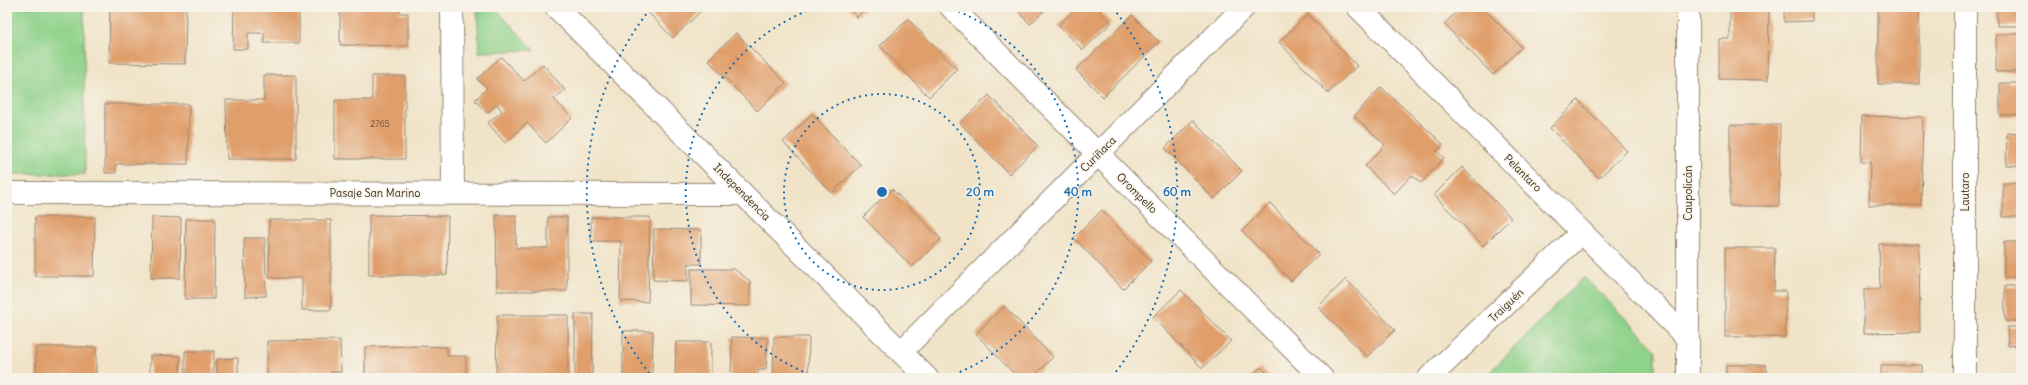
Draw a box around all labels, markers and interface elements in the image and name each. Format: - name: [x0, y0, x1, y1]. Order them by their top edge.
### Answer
- house number: 2765: [370, 118, 390, 129]
- street label: Curiñaca: [1077, 133, 1119, 175]
- street label: Pelantaro: [1501, 151, 1545, 195]
- street label: Independencia: [711, 161, 773, 223]
- street label: Caupolicán: [1681, 165, 1695, 221]
- street label: Orompello: [1114, 170, 1160, 216]
- street label: Lautaro: [1958, 172, 1972, 212]
- text: 20 m: [966, 184, 994, 199]
- text: 40 m: [1064, 184, 1093, 199]
- text: 60 m: [1163, 184, 1192, 199]
- centre of rings: [875, 185, 889, 199]
- street label: Pasaje San Marino: [330, 186, 420, 200]
- street label: Traiguén: [1486, 285, 1526, 325]

